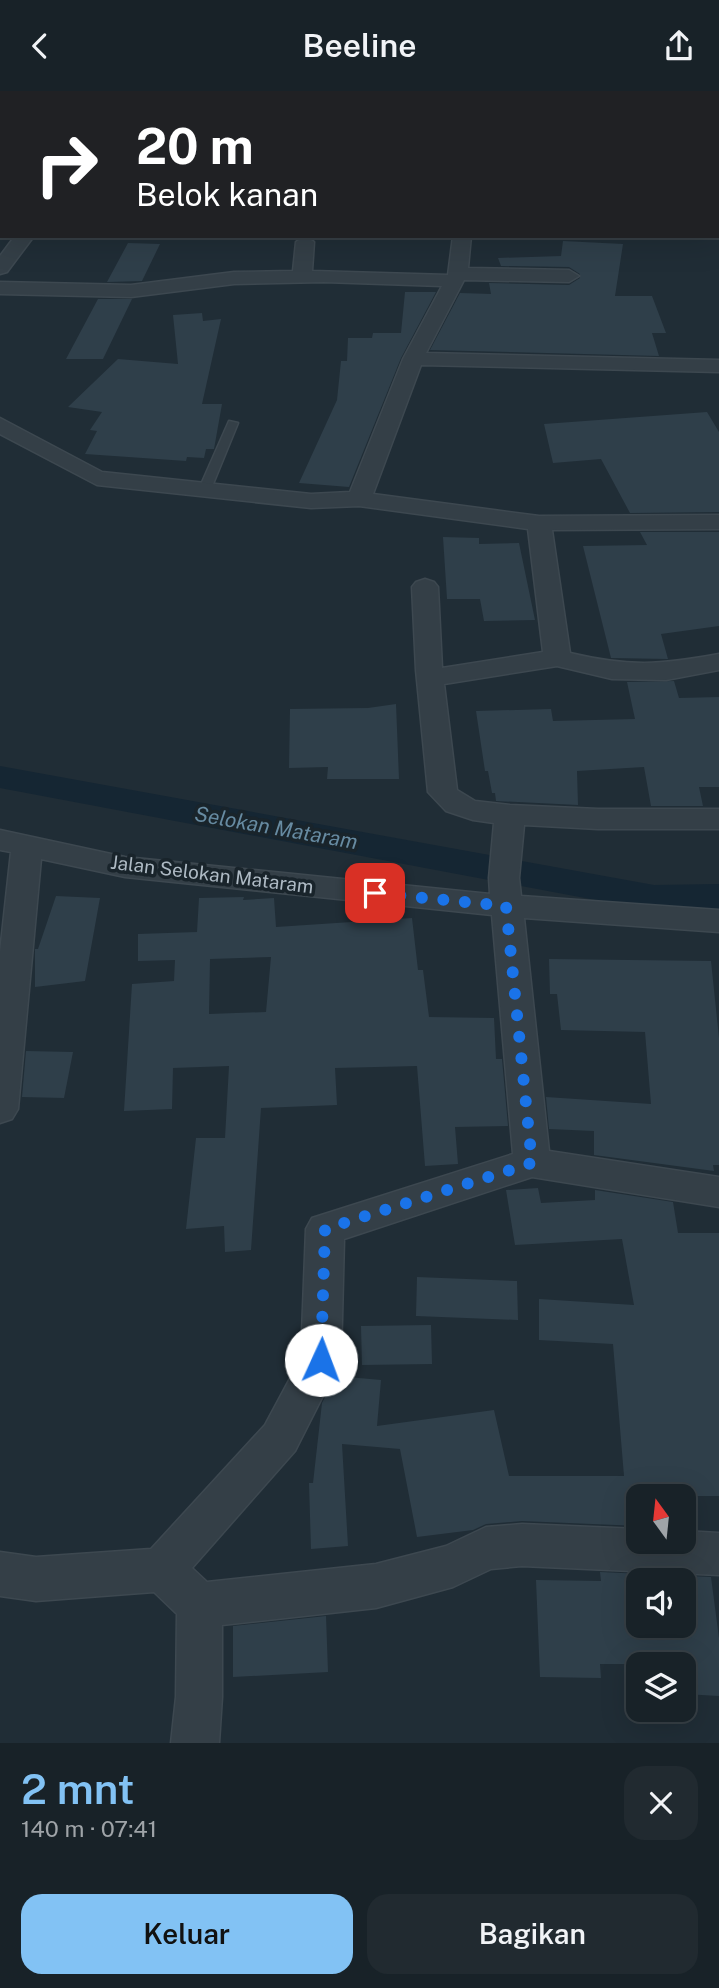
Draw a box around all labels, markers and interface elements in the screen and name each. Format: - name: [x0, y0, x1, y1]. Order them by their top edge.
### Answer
- icon: back: [21, 27, 59, 65]
- text: Beeline: [303, 27, 416, 64]
- icon: share: [660, 27, 698, 65]
- text: 20 m: [136, 117, 254, 175]
- icon: right: [21, 119, 112, 210]
- text: Belok kanan: [136, 176, 318, 213]
- water label: Selokan Mataram: [193, 801, 360, 854]
- street label: Jalan Selokan Mataram: [109, 851, 315, 897]
- pin: [345, 863, 405, 923]
- icon: arrive: [356, 874, 394, 912]
- position arrow: [284, 1323, 358, 1397]
- north arrow: [626, 1484, 696, 1554]
- map controls: [626, 1484, 696, 1722]
- button: sound: [626, 1568, 696, 1638]
- button: layers: [626, 1652, 696, 1722]
- text: 2 mnt: [21, 1764, 135, 1813]
- button: close: [624, 1766, 698, 1840]
- text: 140 m · 07:41: [21, 1815, 157, 1842]
- button: Keluar: [21, 1894, 353, 1974]
- button: Bagikan: [367, 1894, 698, 1974]

